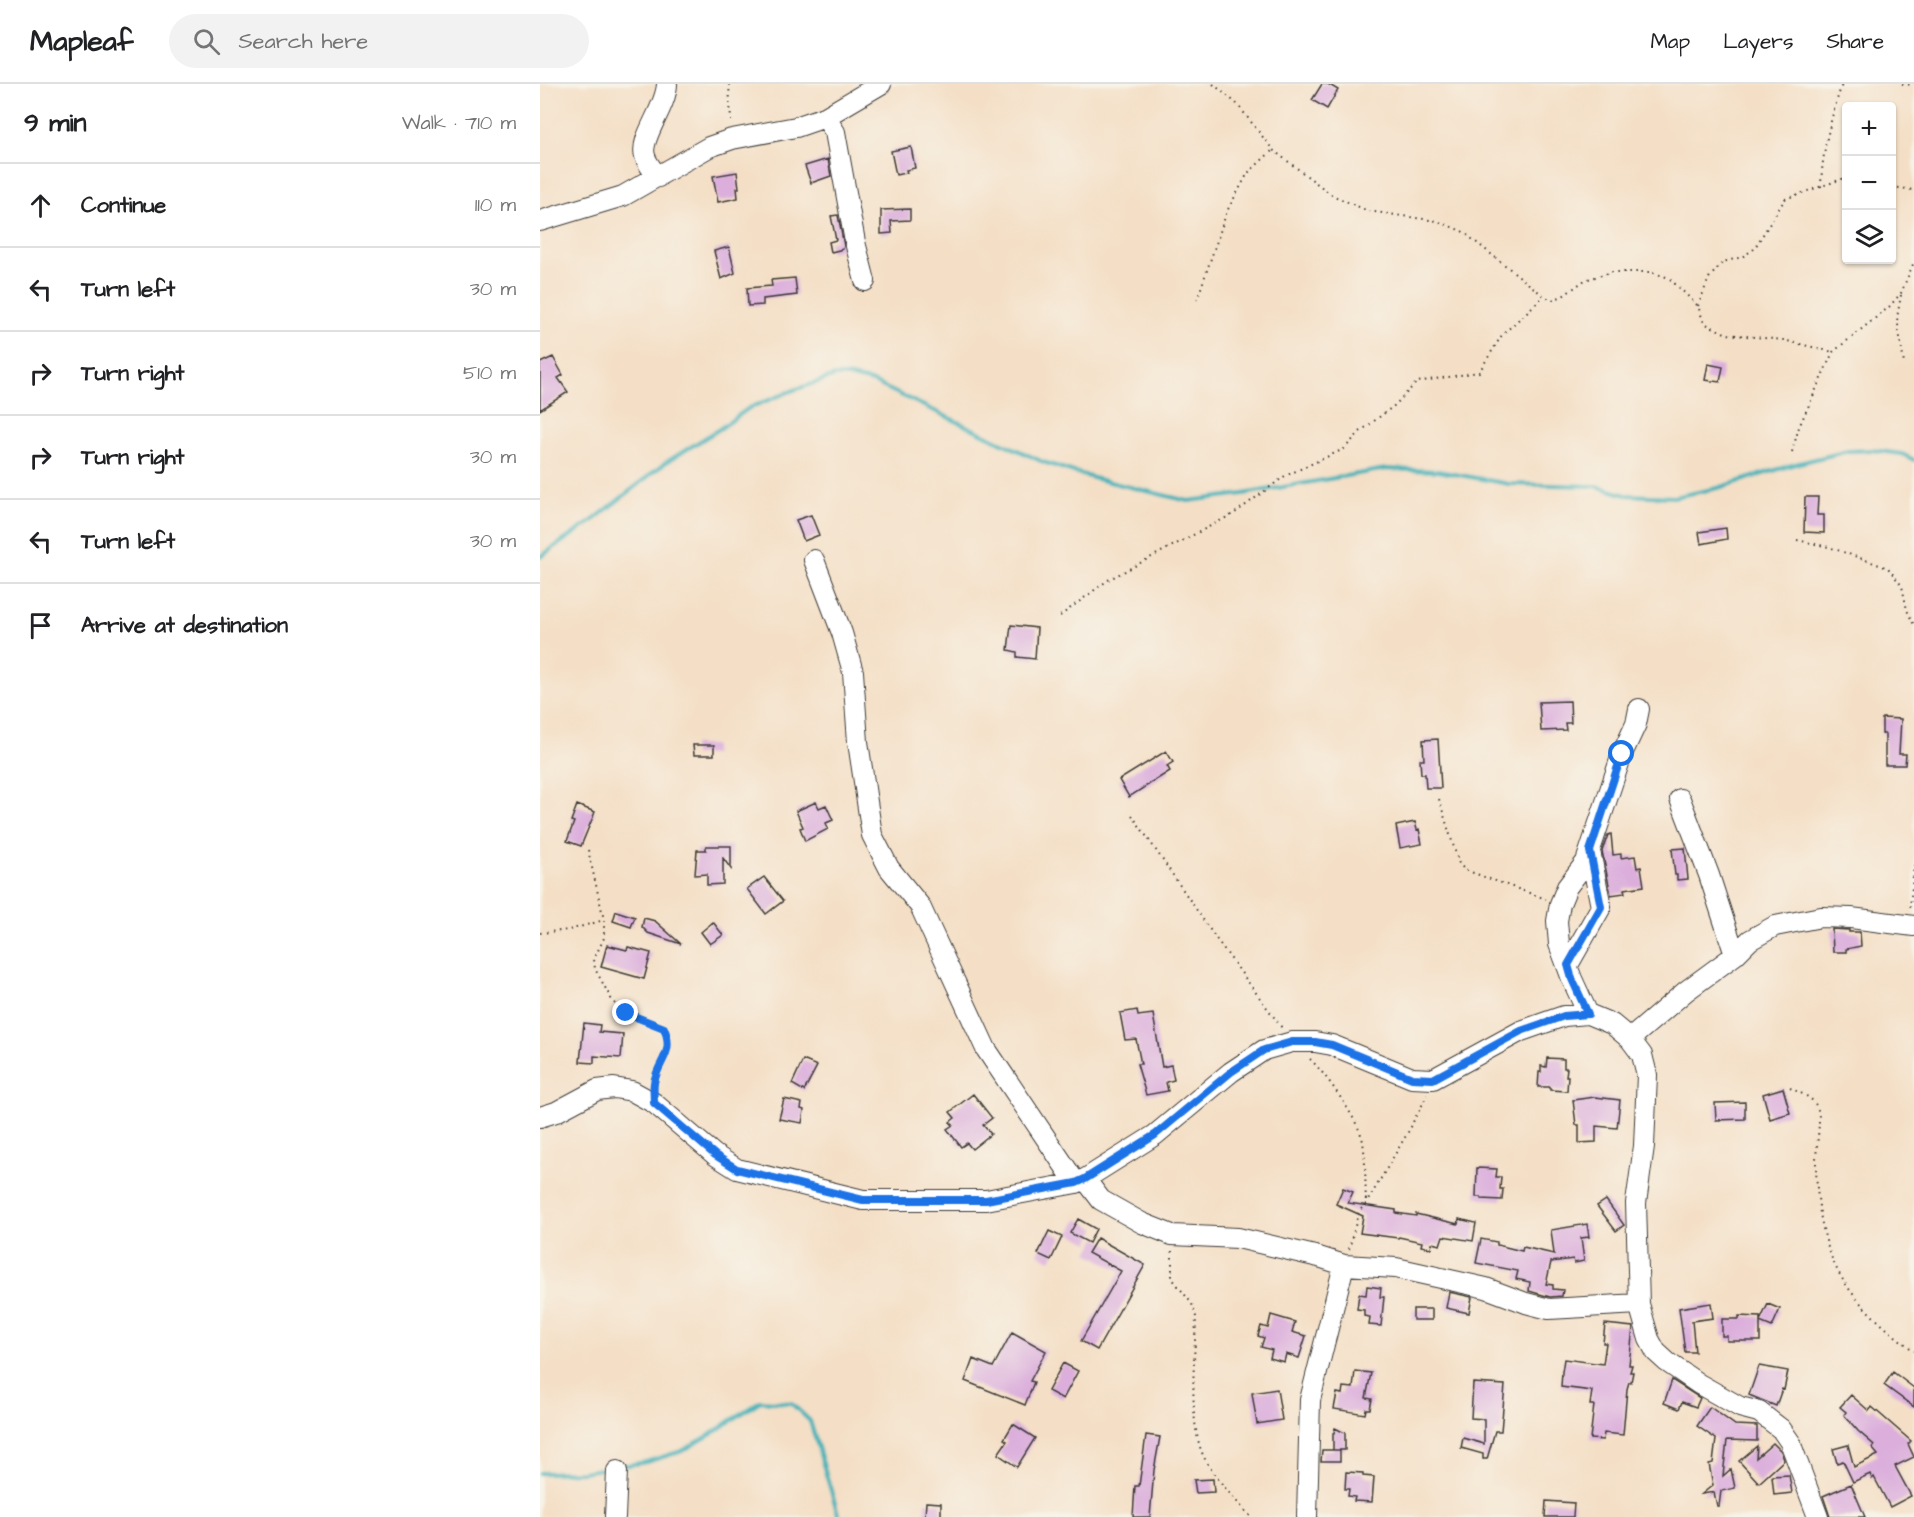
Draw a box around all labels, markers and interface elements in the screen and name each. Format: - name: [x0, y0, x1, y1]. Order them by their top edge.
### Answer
- search box: [169, 14, 589, 68]
- text: Mapleaf: [30, 22, 133, 61]
- icon: search: [190, 25, 223, 58]
- text: Search here: [238, 26, 368, 57]
- text: Map: [1650, 27, 1690, 56]
- text: Layers: [1723, 27, 1793, 56]
- text: Share: [1826, 27, 1884, 56]
- map controls: [1842, 102, 1896, 264]
- button: +: [1842, 102, 1896, 156]
- text: 9 min: [24, 105, 86, 141]
- text: Walk · 710 m: [402, 109, 516, 137]
- button: −: [1842, 156, 1896, 210]
- icon: ahead: [24, 189, 57, 222]
- text: Continue: [81, 190, 166, 221]
- text: 110 m: [475, 191, 516, 219]
- button: layers: [1842, 210, 1896, 264]
- icon: left: [24, 273, 57, 306]
- text: Turn left: [81, 274, 175, 305]
- text: 30 m: [470, 275, 516, 303]
- icon: right: [24, 357, 57, 390]
- text: Turn right: [81, 358, 184, 389]
- text: 510 m: [463, 359, 516, 387]
- icon: right: [24, 441, 57, 474]
- text: Turn right: [81, 442, 184, 473]
- text: 30 m: [470, 443, 516, 471]
- icon: left: [24, 525, 57, 558]
- text: Turn left: [81, 526, 175, 557]
- text: 30 m: [470, 527, 516, 555]
- icon: arrive: [24, 609, 57, 642]
- text: Arrive at destination: [81, 610, 288, 641]
- route start: [1608, 740, 1634, 766]
- route end: [612, 999, 638, 1025]

